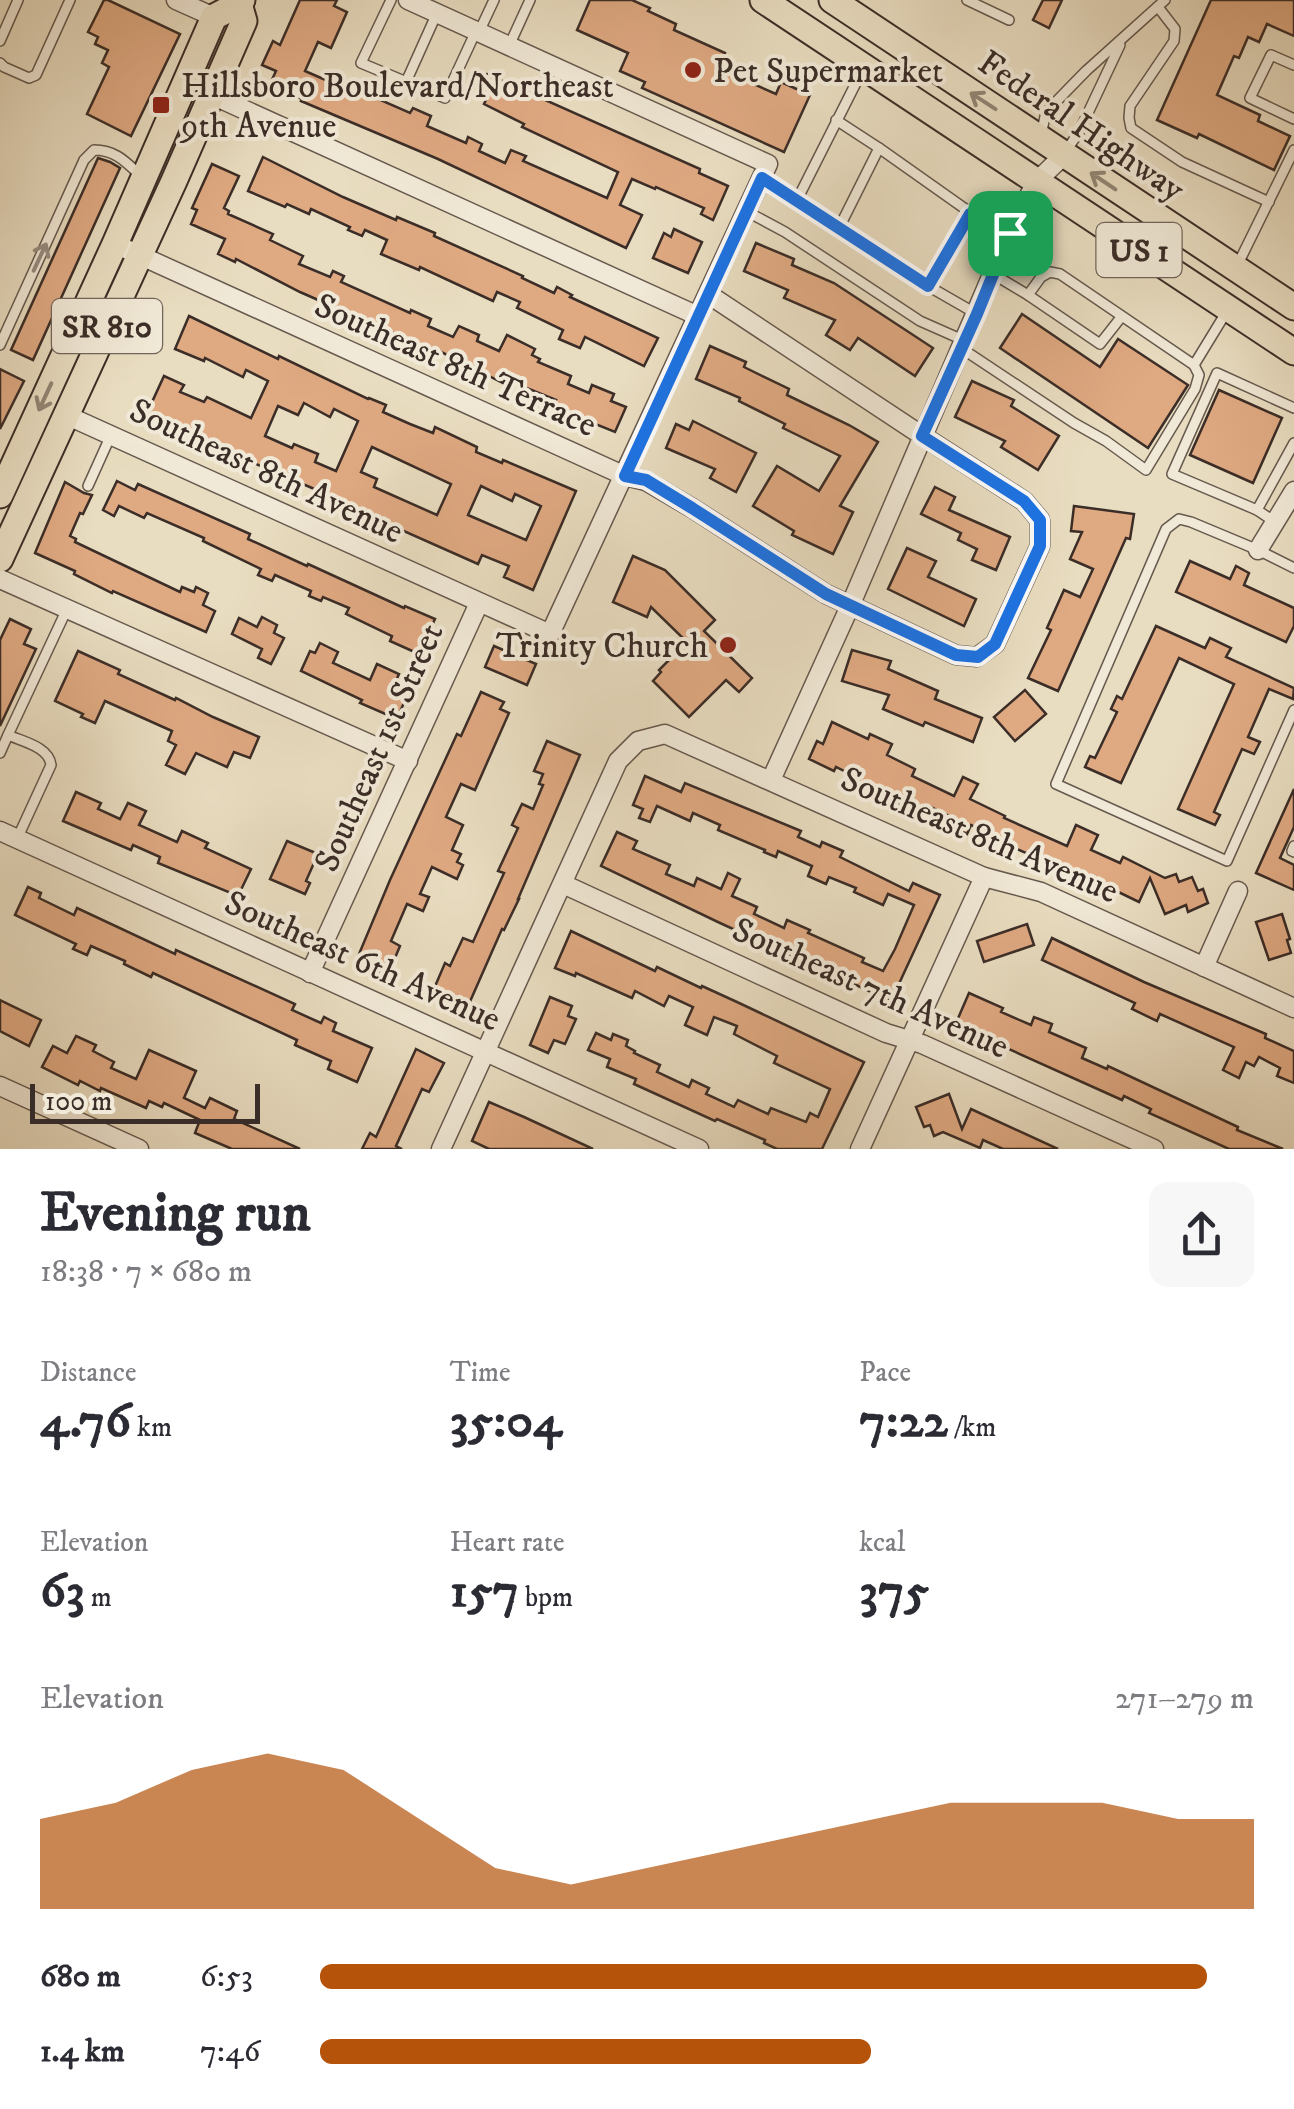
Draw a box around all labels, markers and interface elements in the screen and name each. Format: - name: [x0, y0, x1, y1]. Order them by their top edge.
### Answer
- street label: Federal Highway: [969, 41, 1193, 212]
- place label: Pet Supermarket: [713, 50, 943, 94]
- marker: Pet Supermarket: [682, 59, 704, 81]
- place label: Hillsboro Boulevard/Northeast 9th Avenue: [179, 65, 614, 149]
- one-way arrow: [969, 90, 997, 111]
- marker: Hillsboro Boulevard/Northeast 9th Avenue: [150, 94, 172, 116]
- one-way arrow: [1089, 171, 1117, 192]
- pin: [968, 191, 1053, 276]
- icon: arrive: [983, 206, 1038, 261]
- road number: US 1: [1096, 223, 1182, 277]
- one-way arrow: [32, 242, 50, 272]
- street label: Southeast 8th Terrace: [307, 284, 603, 448]
- road number: SR 810: [52, 299, 162, 353]
- one-way arrow: [35, 381, 54, 411]
- street label: Southeast 8th Avenue: [122, 389, 410, 555]
- street label: Southeast 1st Street: [305, 617, 454, 879]
- place label: Trinity Church: [496, 625, 708, 669]
- marker: Trinity Church: [717, 634, 739, 656]
- street label: Southeast 8th Avenue: [834, 758, 1125, 914]
- street label: Southeast 6th Avenue: [217, 881, 507, 1042]
- street label: Southeast 7th Avenue: [725, 908, 1015, 1070]
- scale bar: [30, 1079, 260, 1124]
- text: 100 m: [45, 1084, 112, 1119]
- text: Evening run: [40, 1180, 311, 1249]
- button: share: [1149, 1182, 1254, 1287]
- text: 18:38 · 7 × 680 m: [40, 1252, 252, 1292]
- text: Distance: [40, 1355, 136, 1390]
- text: Time: [450, 1355, 510, 1390]
- text: Pace: [859, 1355, 911, 1390]
- text: 4.76: [40, 1390, 131, 1453]
- text: 35:04: [450, 1390, 562, 1453]
- text: 7:22: [859, 1390, 948, 1453]
- text: km: [131, 1410, 172, 1445]
- text: /km: [948, 1410, 996, 1445]
- text: Elevation: [40, 1525, 148, 1560]
- text: Heart rate: [450, 1525, 565, 1560]
- text: kcal: [859, 1525, 905, 1560]
- text: 63: [40, 1560, 85, 1623]
- text: 157: [450, 1560, 519, 1623]
- text: 375: [859, 1560, 929, 1623]
- text: m: [85, 1580, 112, 1615]
- text: bpm: [519, 1580, 573, 1615]
- text: Elevation: [40, 1679, 164, 1719]
- text: 271–279 m: [1115, 1679, 1254, 1719]
- text: 680 m: [40, 1957, 121, 1997]
- text: 6:53: [200, 1957, 253, 1997]
- text: 1.4 km: [40, 2032, 125, 2072]
- text: 7:46: [200, 2032, 260, 2072]

